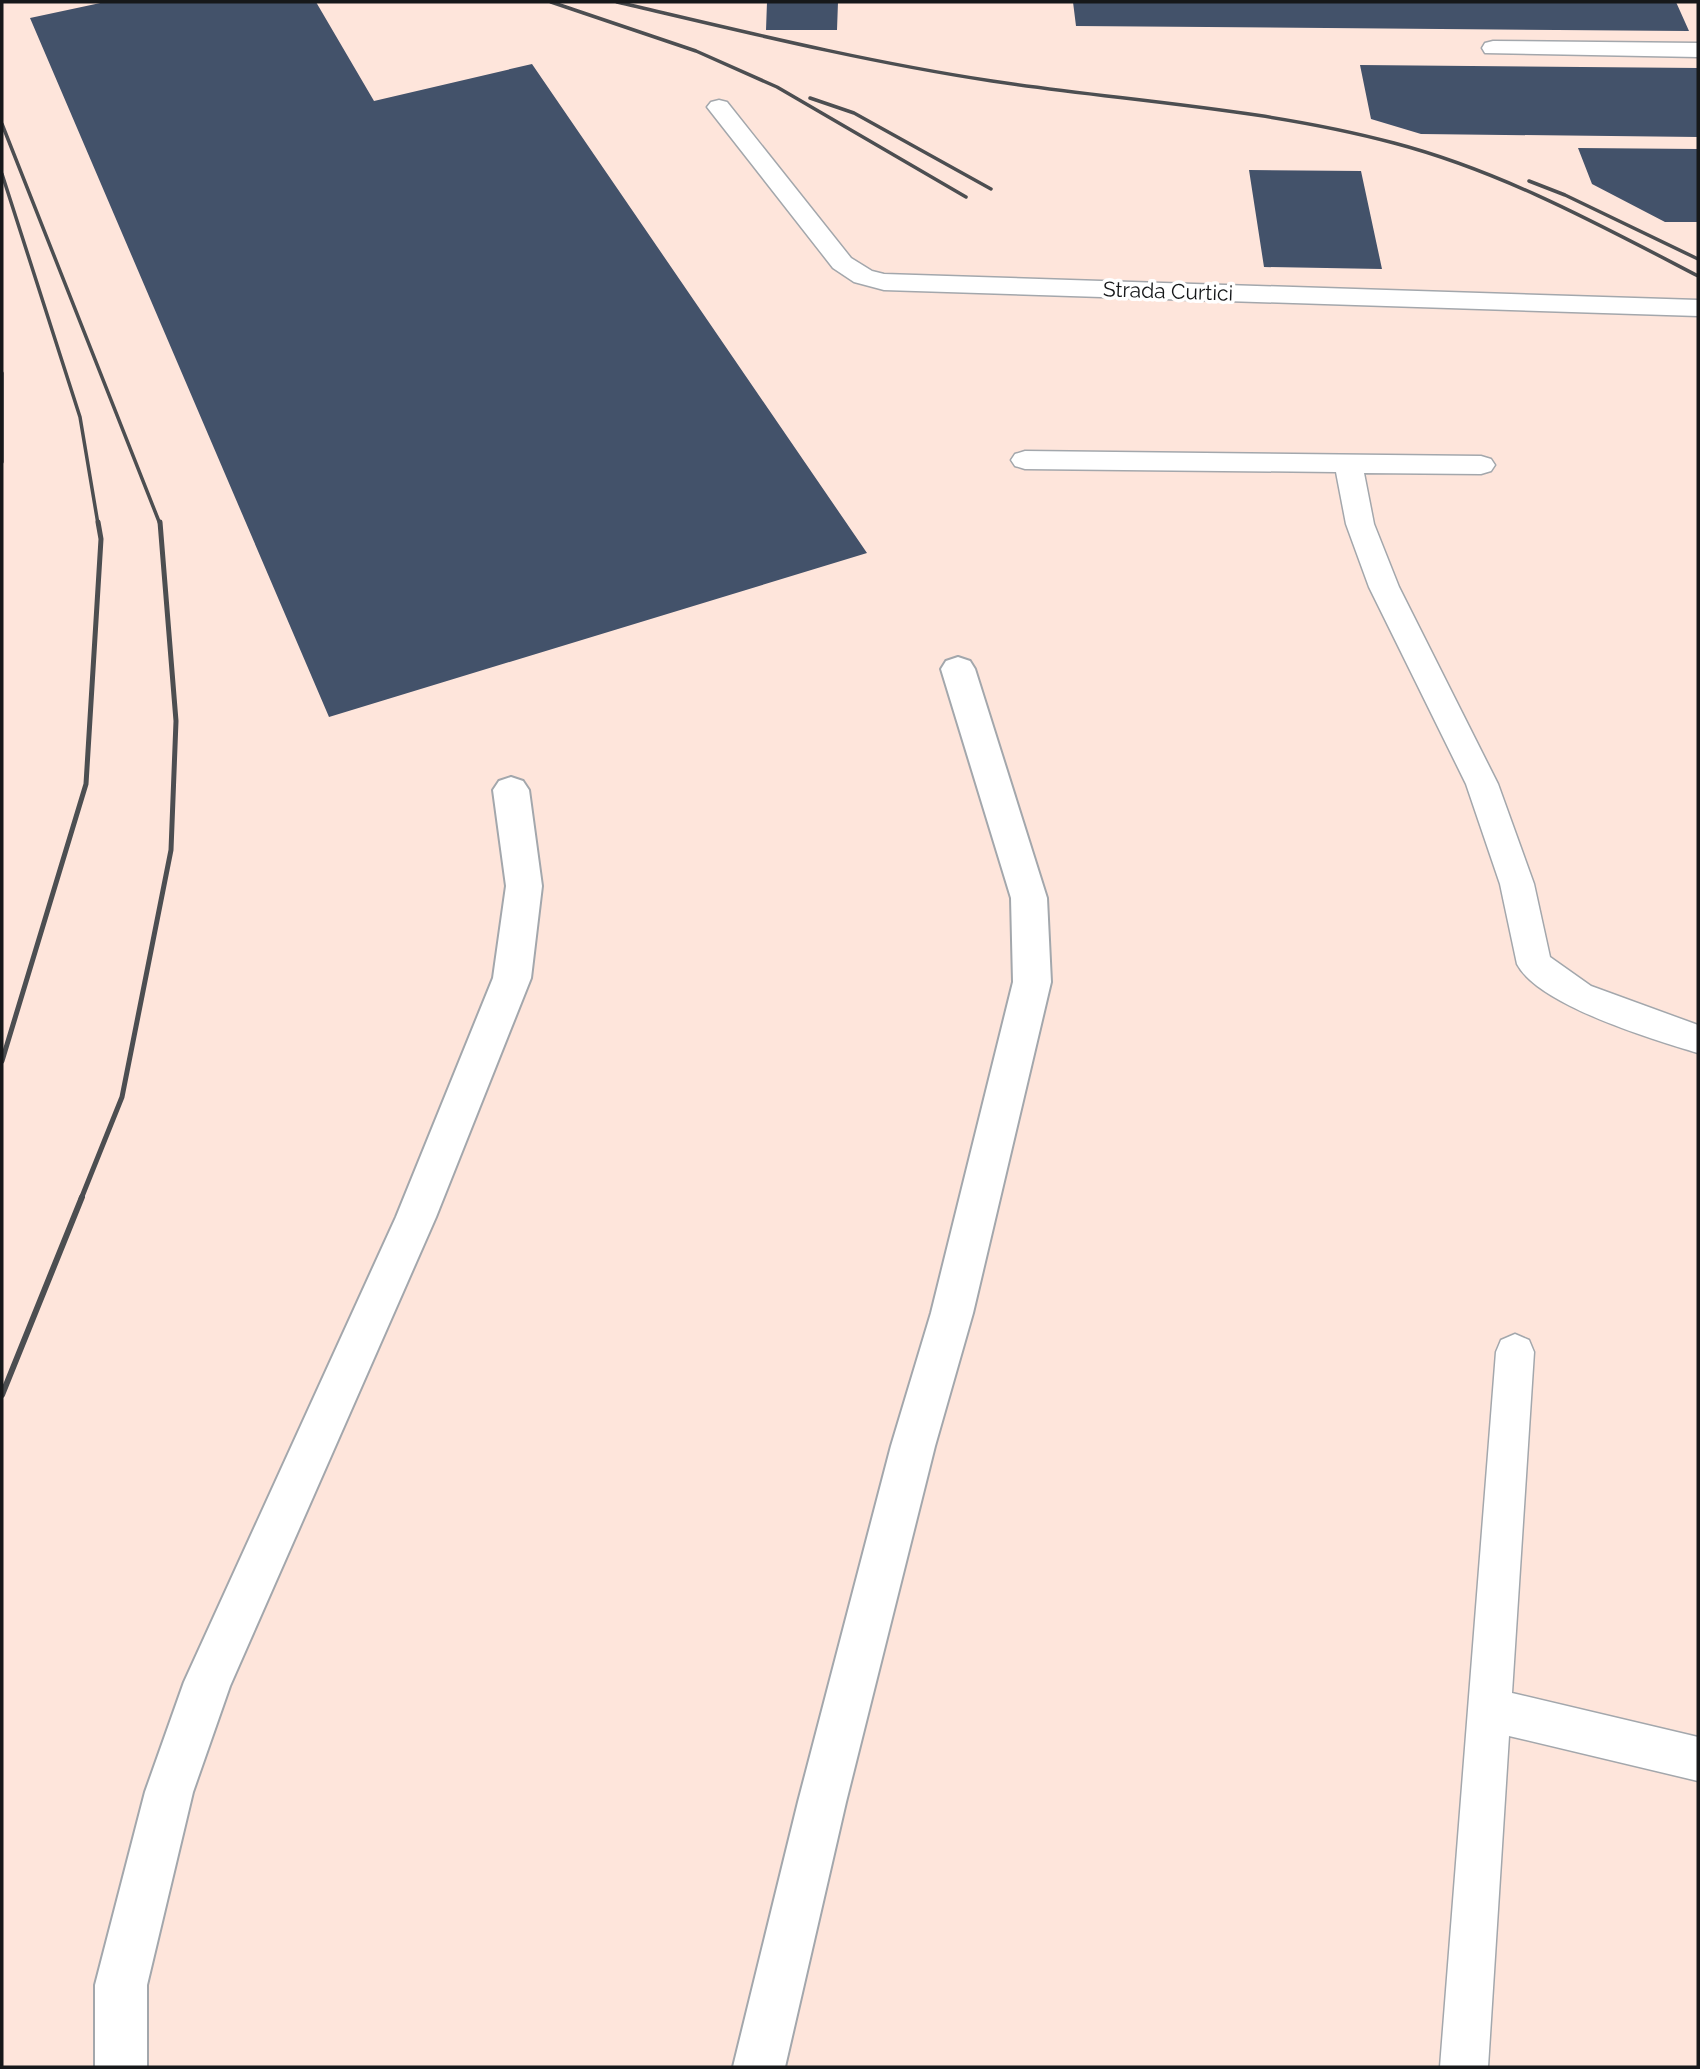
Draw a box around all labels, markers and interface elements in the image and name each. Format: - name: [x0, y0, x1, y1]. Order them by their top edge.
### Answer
- street label: Strada Curtici: [1103, 276, 1233, 306]

